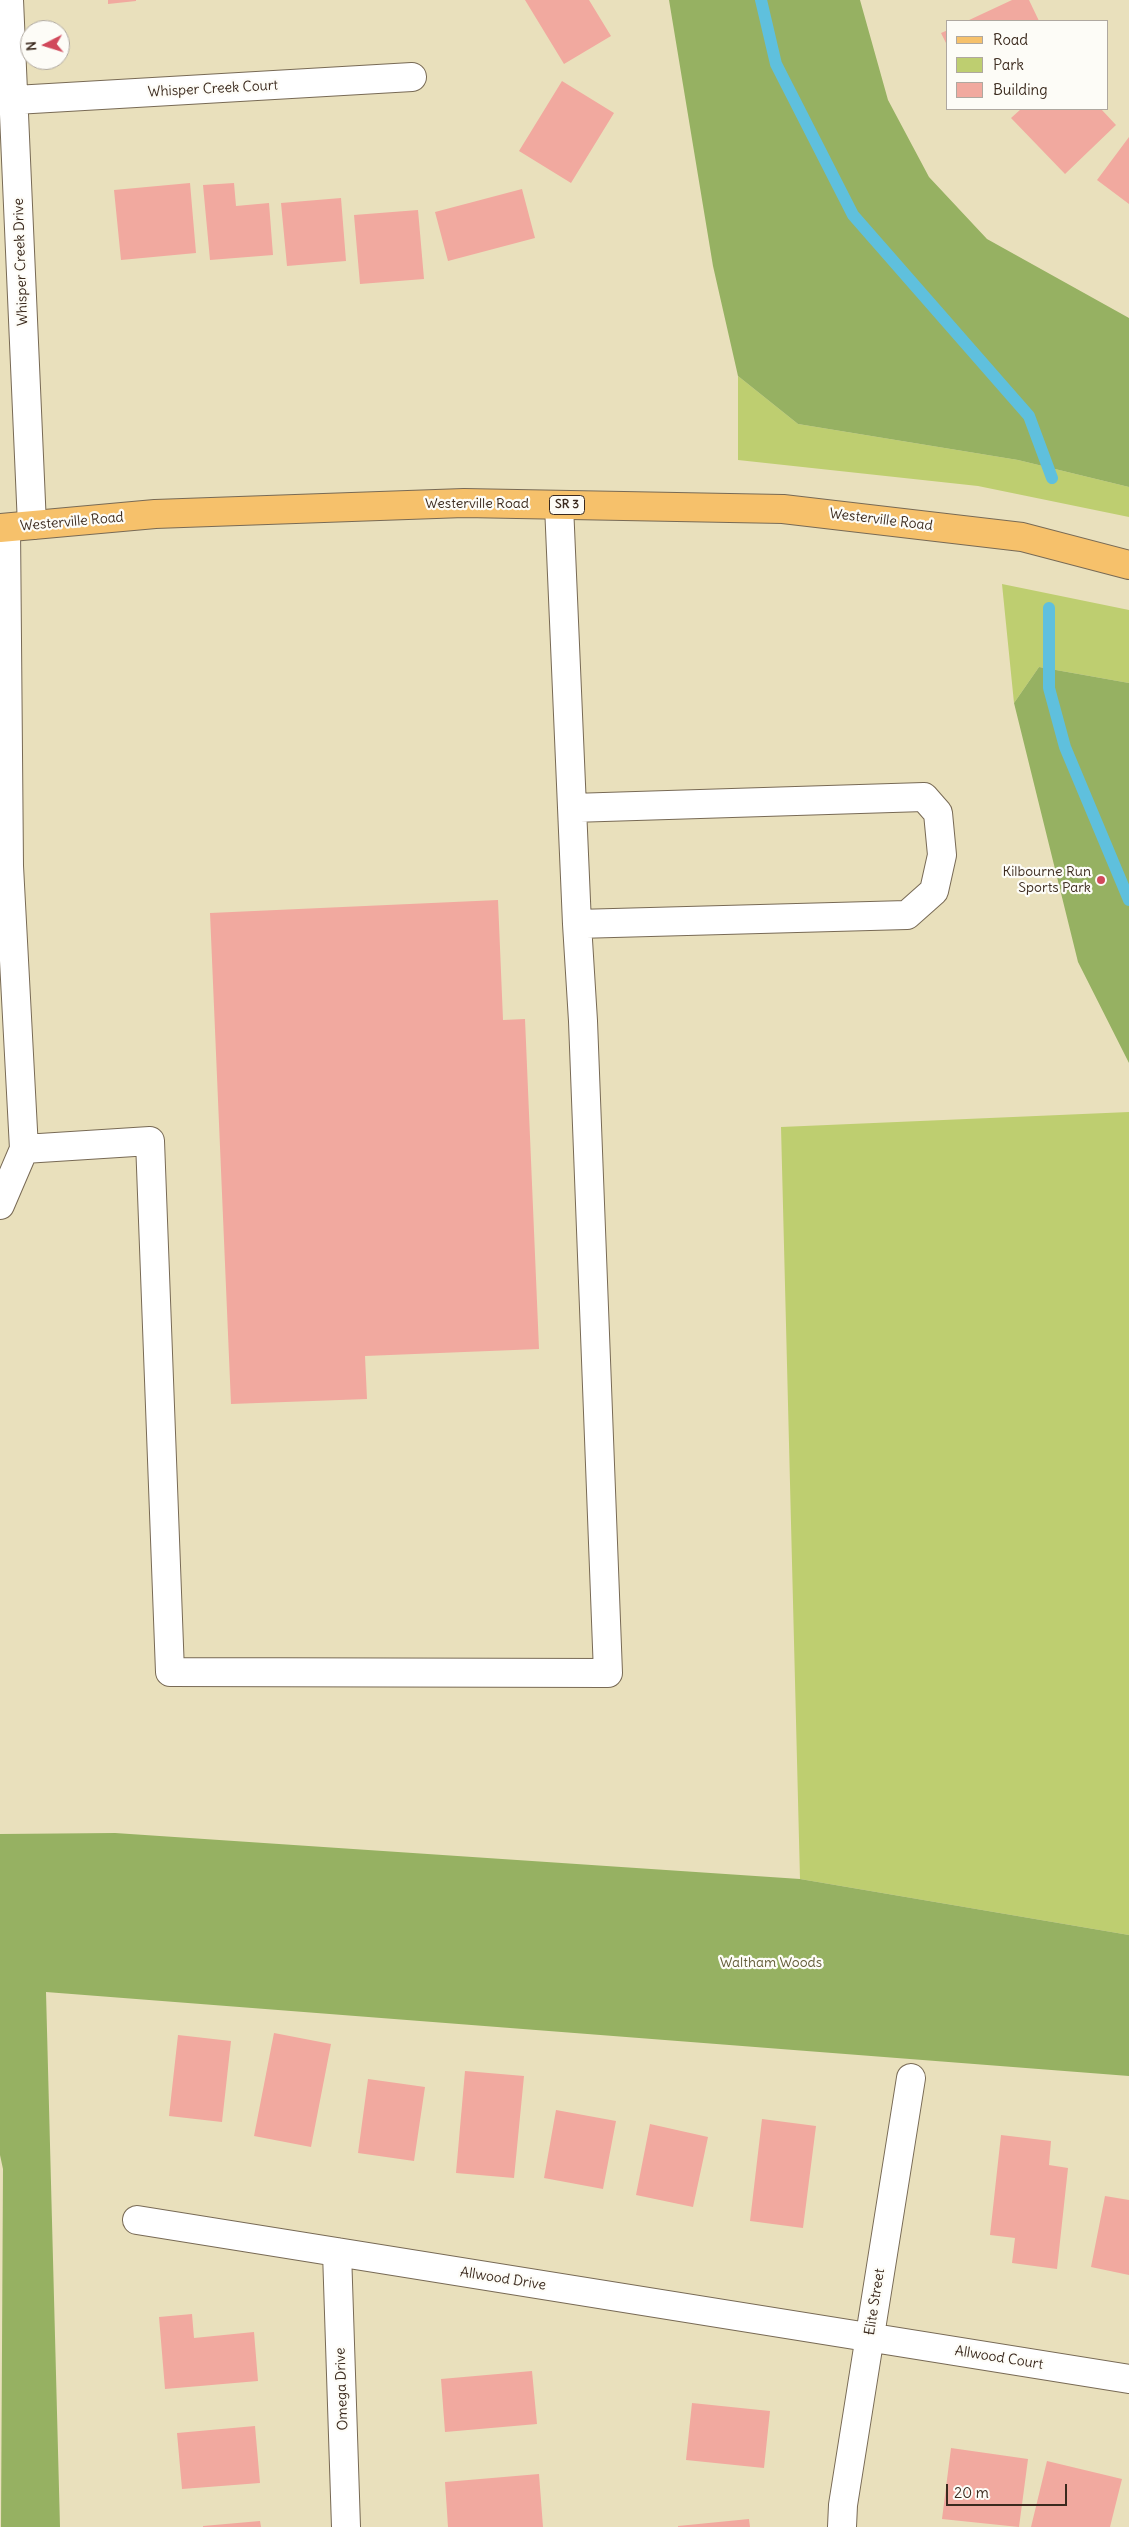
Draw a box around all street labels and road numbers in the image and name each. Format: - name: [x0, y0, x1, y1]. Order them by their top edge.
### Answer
- street label: Whisper Creek Court: [147, 77, 279, 101]
- street label: Whisper Creek Drive: [10, 198, 32, 326]
- street label: Westerville Road: [425, 496, 529, 512]
- road number: SR 3: [550, 496, 584, 514]
- street label: Westerville Road: [828, 505, 934, 535]
- street label: Westerville Road: [20, 509, 124, 535]
- street label: Allwood Drive: [459, 2264, 547, 2294]
- street label: Elite Street: [861, 2267, 889, 2337]
- street label: Allwood Court: [954, 2343, 1044, 2373]
- street label: Omega Drive: [332, 2347, 352, 2431]

